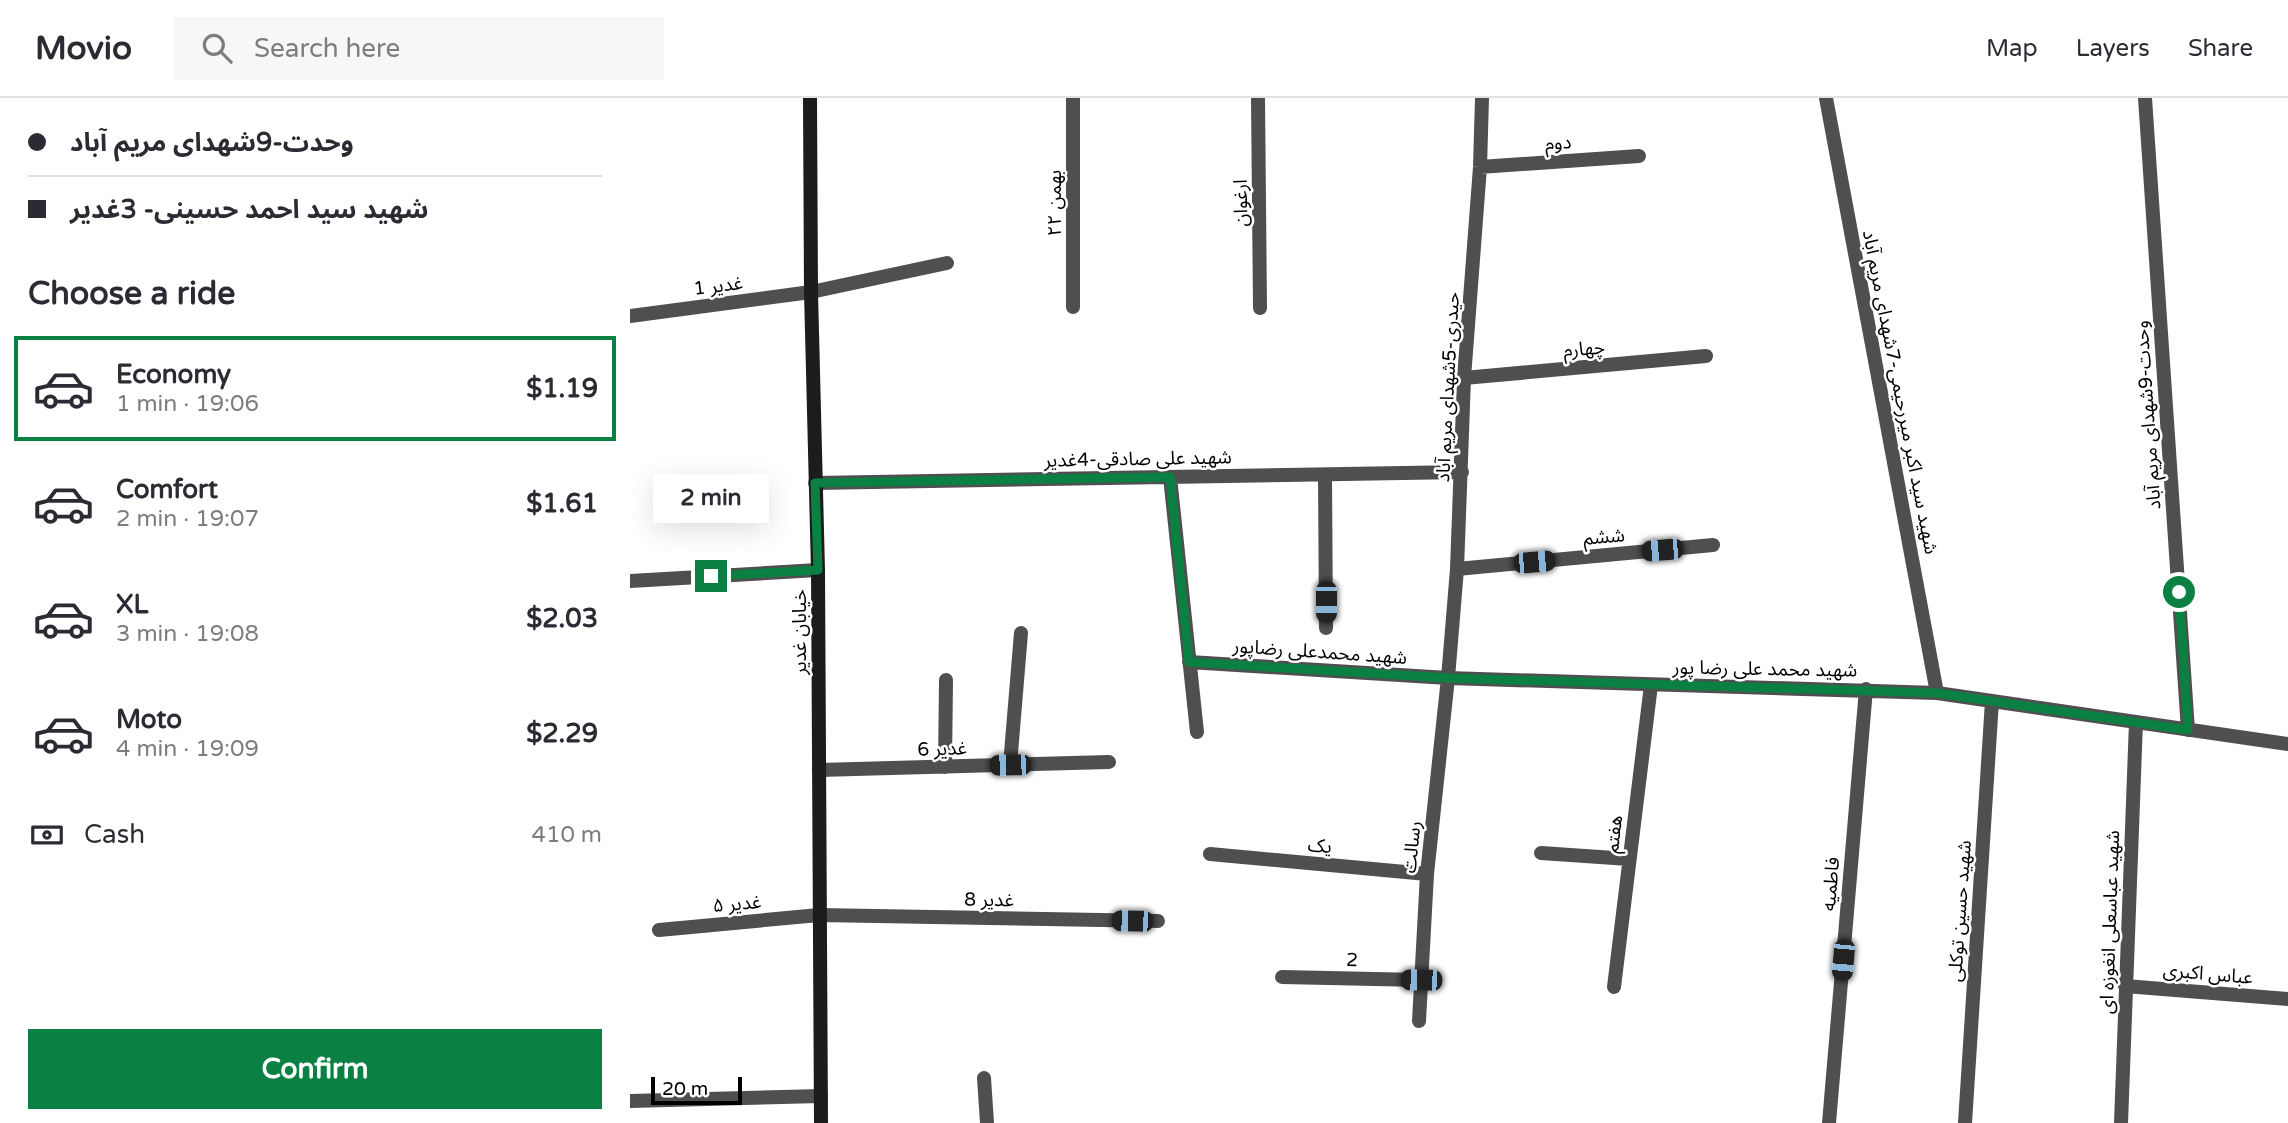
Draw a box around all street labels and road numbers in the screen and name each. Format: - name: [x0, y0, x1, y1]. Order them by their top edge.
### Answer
- street label: دوم: [1544, 131, 1572, 158]
- street label: ۲۲ بهمن: [1044, 170, 1066, 236]
- street label: ارغوان: [1230, 179, 1252, 227]
- street label: شهید سید اکبر میررحیمی-7شهدای مریم آباد: [1855, 228, 1942, 557]
- street label: غدیر 1: [692, 272, 744, 300]
- street label: حیدری-5شهدای مریم آباد: [1432, 291, 1467, 483]
- street label: وحدت-9شهدای مریم آباد: [2130, 320, 2169, 510]
- street label: چهارم: [1562, 336, 1606, 365]
- street label: شهید علی صادقی-4غدیر: [1043, 446, 1232, 472]
- street label: ششم: [1582, 524, 1626, 553]
- street label: خیابان غدیر: [789, 589, 811, 676]
- street label: شهید محمدعلی رضاپور: [1231, 635, 1408, 670]
- street label: شهید محمد علی رضا پور: [1671, 656, 1857, 683]
- street label: غدیر 6: [917, 737, 967, 761]
- street label: هفتم: [1601, 814, 1630, 855]
- street label: رسالت: [1398, 820, 1426, 874]
- street label: شهید عباسعلی انغوزه ای: [2096, 830, 2124, 1014]
- street label: یک: [1307, 834, 1333, 858]
- street label: شهید حسین توکلی: [1944, 839, 1976, 983]
- street label: فاطمیه: [1818, 856, 1844, 912]
- street label: غدیر 8: [964, 889, 1014, 911]
- street label: غدیر ۵: [712, 891, 762, 917]
- street label: 2: [1346, 949, 1358, 971]
- street label: عباس اکبری: [2162, 959, 2254, 989]

